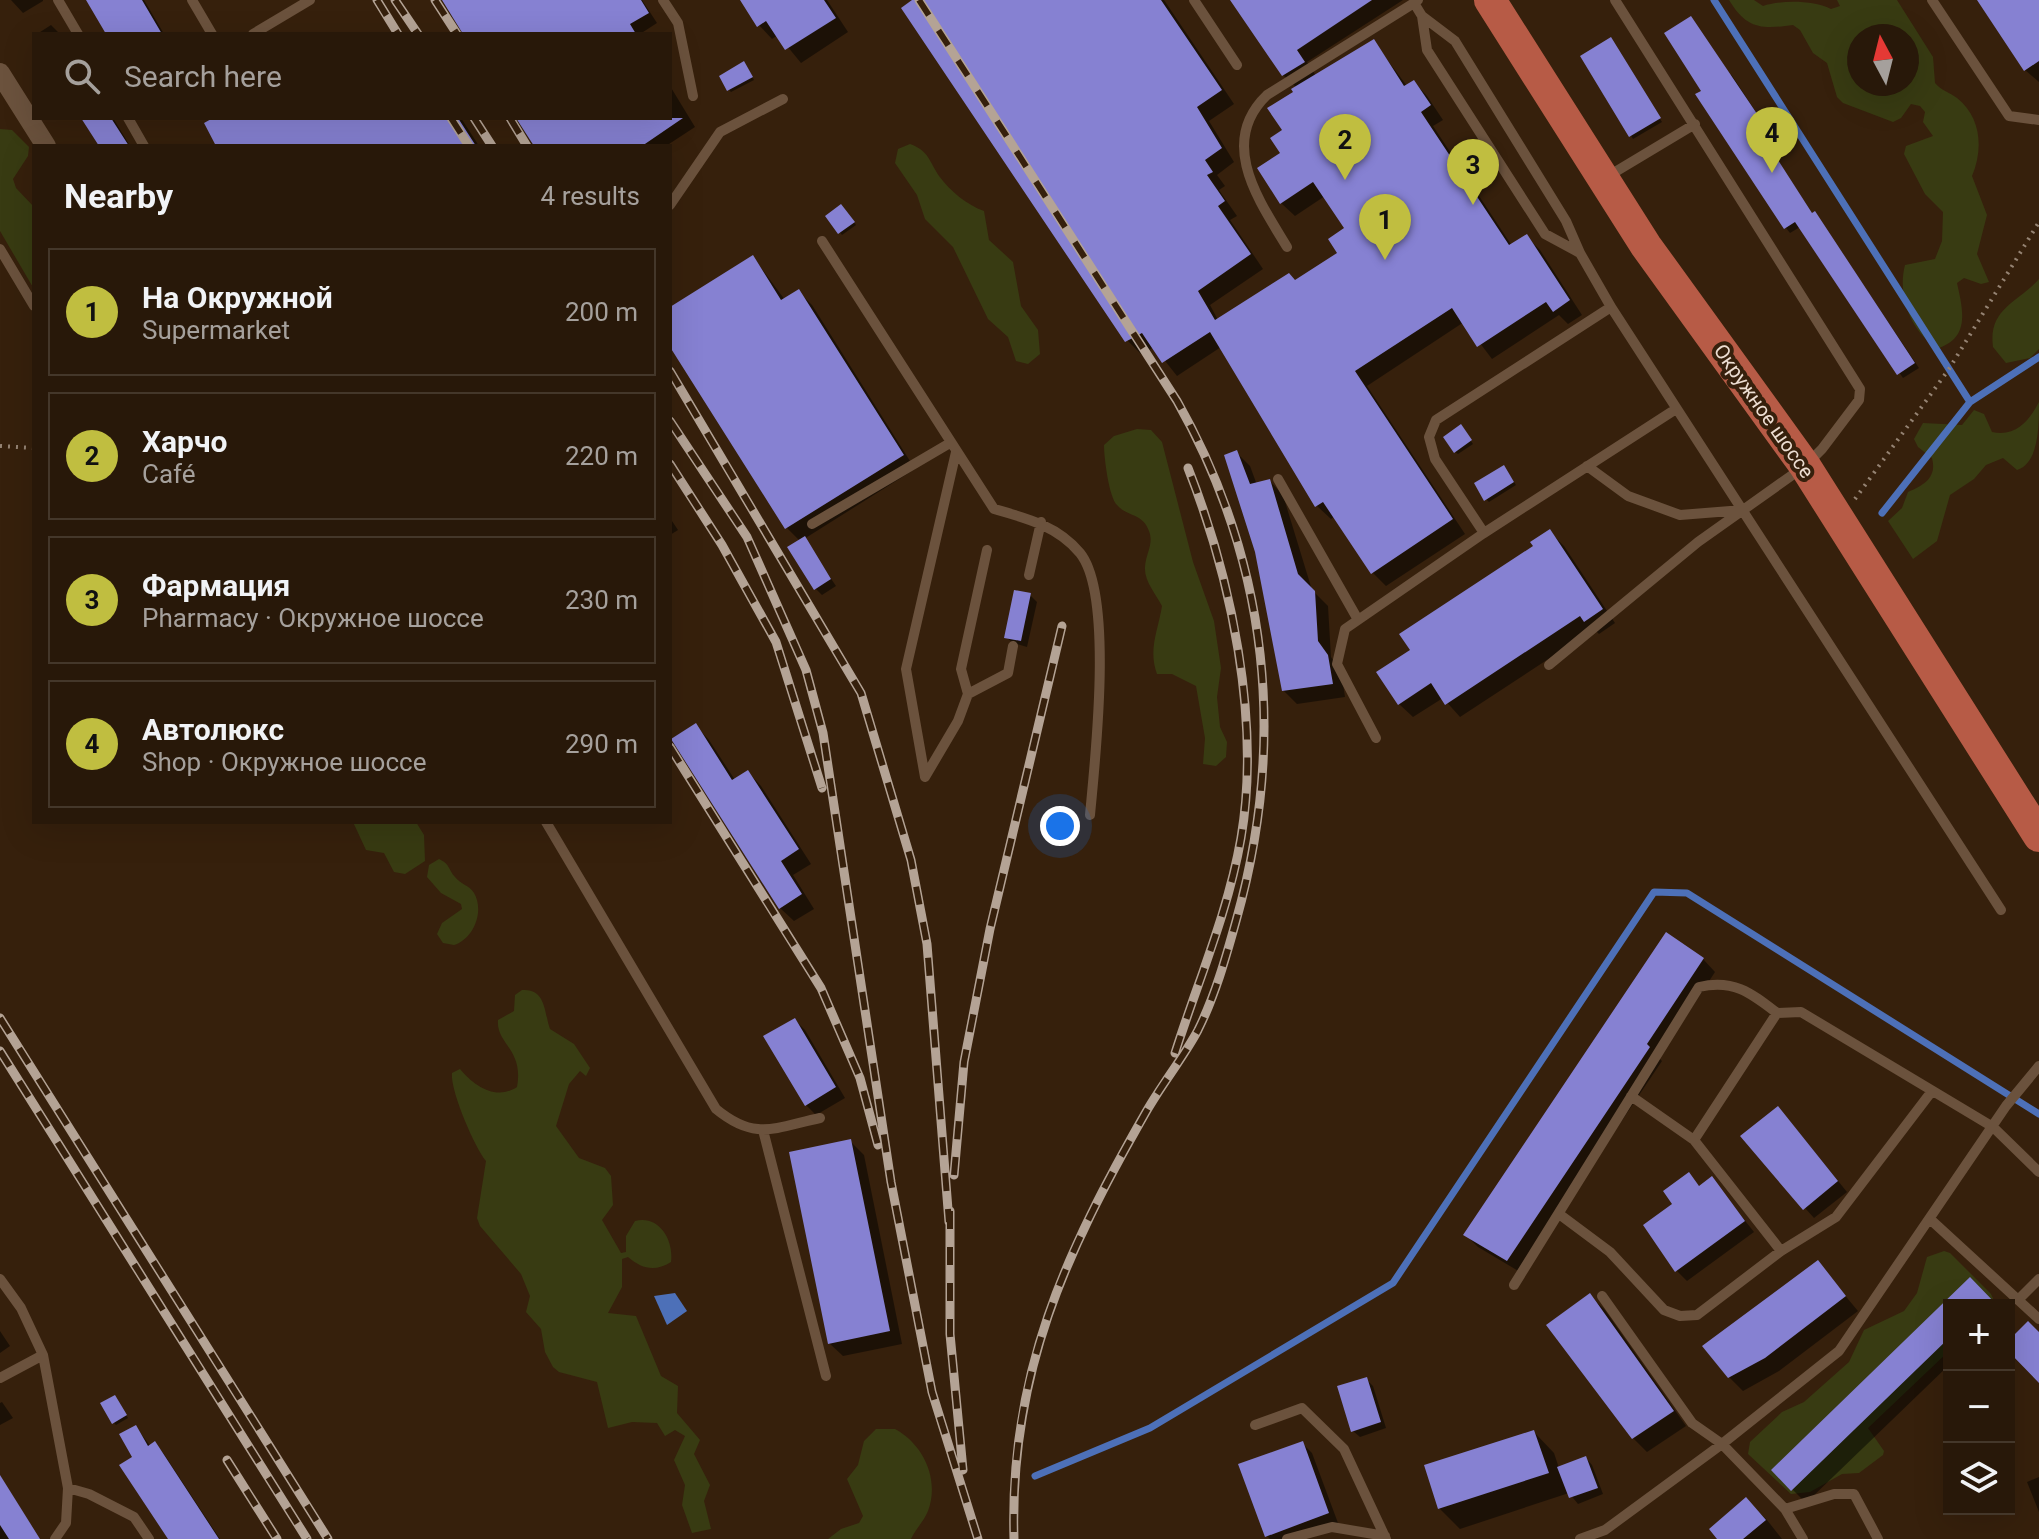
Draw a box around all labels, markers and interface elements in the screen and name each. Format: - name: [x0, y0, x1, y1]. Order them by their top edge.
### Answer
- north arrow: [1847, 24, 1919, 96]
- search box: [32, 32, 672, 120]
- icon: search: [60, 54, 104, 98]
- text: Search here: [124, 59, 282, 94]
- pin: 4: [1746, 107, 1798, 173]
- pin: 2: [1319, 114, 1371, 180]
- pin: 3: [1447, 139, 1499, 205]
- text: Nearby: [64, 176, 173, 216]
- text: 4 results: [541, 181, 640, 211]
- pin: 1: [1359, 194, 1411, 260]
- text: На Окружной: [142, 280, 333, 315]
- text: 1: [85, 297, 99, 327]
- text: 200 m: [565, 297, 638, 327]
- text: Supermarket: [142, 315, 290, 345]
- street label: Окружное шоссе: [1709, 339, 1819, 483]
- text: Харчо: [142, 424, 228, 459]
- text: 2: [85, 441, 99, 471]
- text: 220 m: [565, 441, 638, 471]
- text: Café: [142, 459, 196, 489]
- text: Фармация: [142, 568, 290, 603]
- text: 3: [85, 585, 99, 615]
- text: 230 m: [565, 585, 638, 615]
- text: Pharmacy · Окружное шоссе: [142, 603, 484, 633]
- text: Автолюкс: [142, 712, 284, 747]
- text: 4: [85, 729, 99, 759]
- text: 290 m: [565, 729, 638, 759]
- text: Shop · Окружное шоссе: [142, 747, 426, 777]
- your location: [1040, 806, 1080, 846]
- map controls: [1943, 1299, 2015, 1515]
- button: +: [1943, 1299, 2015, 1371]
- button: −: [1943, 1371, 2015, 1443]
- button: layers: [1943, 1443, 2015, 1515]

